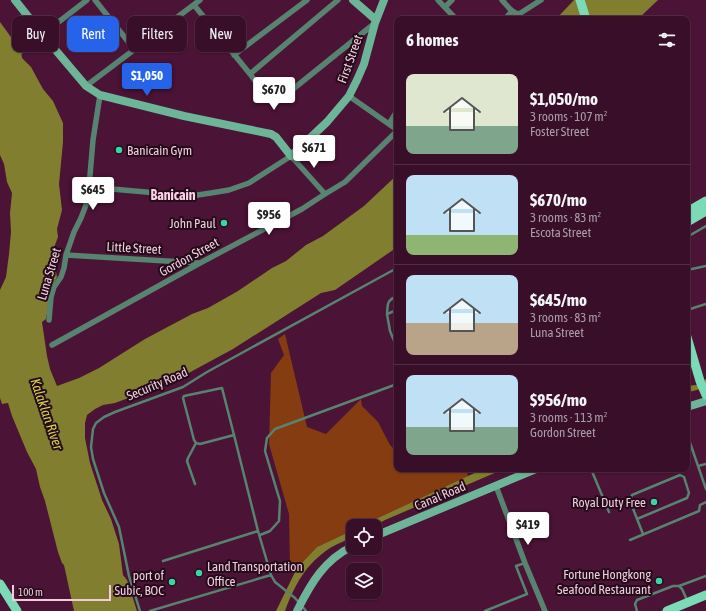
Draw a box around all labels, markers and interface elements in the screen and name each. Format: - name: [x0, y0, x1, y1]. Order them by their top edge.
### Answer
- chip: Buy: [12, 16, 59, 52]
- chip: Rent: [67, 16, 119, 52]
- chip: Filters: [127, 16, 187, 52]
- chip: New: [195, 16, 246, 52]
- icon: filters: [656, 29, 678, 51]
- text: 6 homes: [406, 30, 459, 50]
- street label: First Street: [334, 32, 366, 85]
- pin: $1,050: [114, 63, 180, 97]
- text: $1,050: [131, 68, 163, 83]
- pin: $670: [250, 77, 298, 111]
- text: $670: [262, 82, 286, 97]
- text: $1,050/mo: [530, 89, 598, 109]
- icon: home: [438, 90, 486, 138]
- text: 3 rooms · 107 m²: [530, 109, 607, 124]
- text: Foster Street: [530, 124, 589, 139]
- pin: $671: [290, 135, 338, 169]
- text: $671: [302, 140, 326, 155]
- place label: Banicain Gym: [127, 143, 192, 158]
- marker: Banicain Gym: [114, 145, 124, 155]
- pin: $645: [69, 177, 117, 211]
- text: $645: [81, 182, 105, 197]
- district label: Banicain: [151, 187, 196, 203]
- text: $670/mo: [530, 190, 587, 210]
- icon: home: [438, 191, 486, 239]
- pin: $956: [245, 202, 293, 236]
- text: $956: [257, 207, 281, 222]
- text: 3 rooms · 83 m²: [530, 210, 601, 225]
- place label: John Paul: [169, 216, 217, 231]
- marker: John Paul: [219, 218, 229, 228]
- text: Escota Street: [530, 225, 591, 240]
- street label: Gordon Street: [157, 234, 222, 279]
- street label: Little Street: [106, 239, 162, 257]
- street label: Luna Street: [34, 246, 64, 302]
- text: $645/mo: [530, 290, 587, 310]
- icon: home: [438, 291, 486, 339]
- text: 3 rooms · 83 m²: [530, 310, 601, 325]
- text: Luna Street: [530, 325, 584, 340]
- street label: Security Road: [124, 364, 190, 404]
- water label: Kalaklan River: [27, 376, 67, 453]
- text: $956/mo: [530, 390, 587, 410]
- icon: home: [438, 391, 486, 439]
- text: 3 rooms · 113 m²: [530, 410, 607, 425]
- text: Gordon Street: [530, 425, 596, 440]
- street label: Canal Road: [412, 478, 468, 514]
- place label: Royal Duty Free: [572, 495, 646, 510]
- marker: Royal Duty Free: [649, 497, 659, 507]
- pin: $419: [504, 512, 552, 546]
- text: $419: [516, 517, 540, 532]
- map controls: [346, 519, 382, 599]
- button: locate: [346, 519, 382, 555]
- place label: Land Transportation Office: [207, 559, 303, 589]
- button: layers: [346, 563, 382, 599]
- place label: Fortune Hongkong Seafood Restaurant: [557, 567, 651, 597]
- place label: port of Subic, BOC: [115, 568, 164, 598]
- marker: Land Transportation Office: [194, 568, 204, 578]
- marker: Fortune Hongkong Seafood Restaurant: [654, 576, 664, 586]
- marker: port of Subic, BOC: [167, 577, 177, 587]
- scale bar: [12, 583, 111, 602]
- text: 100 m: [18, 586, 43, 598]

